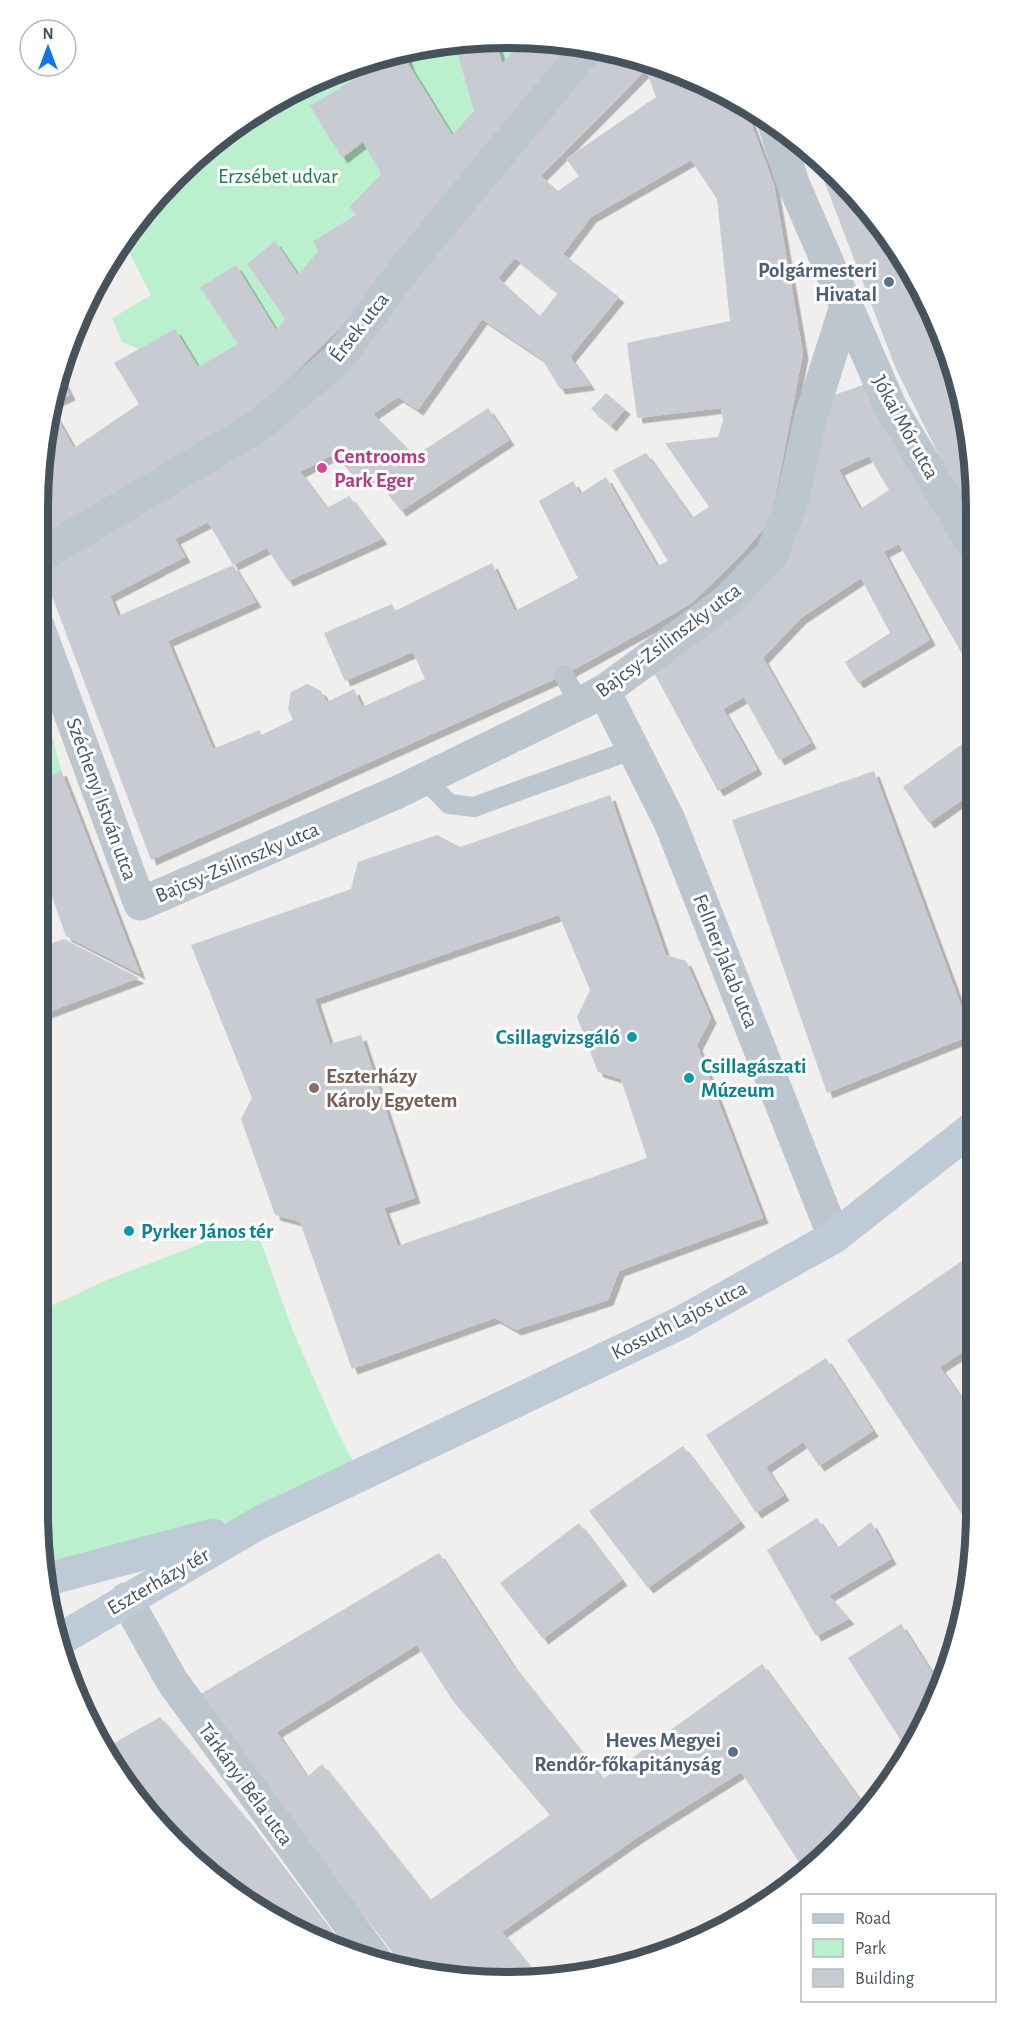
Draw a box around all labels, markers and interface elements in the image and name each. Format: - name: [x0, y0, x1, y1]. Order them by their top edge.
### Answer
- north arrow: [18, 18, 78, 78]
- text: N: [42, 26, 54, 42]
- park label: Erzsébet udvar: [218, 166, 338, 187]
- place label: Polgármesteri Hivatal: [758, 260, 877, 305]
- marker: Polgármesteri Hivatal: [882, 275, 896, 289]
- street label: Érsek utca: [324, 287, 393, 366]
- street label: Jókai Mór utca: [869, 372, 943, 483]
- place label: Centrooms Park Eger: [334, 446, 426, 491]
- marker: Centrooms Park Eger: [315, 461, 329, 475]
- street label: Bajcsy-Zsilinszky utca: [592, 579, 745, 702]
- street label: Széchenyi István utca: [62, 715, 141, 884]
- street label: Bajcsy-Zsilinszky utca: [152, 818, 322, 906]
- street label: Fellner Jakab utca: [689, 891, 762, 1032]
- place label: Csillagvizsgáló: [496, 1027, 620, 1048]
- marker: Csillagvizsgáló: [625, 1030, 639, 1044]
- place label: Csillagászati Múzeum: [701, 1056, 807, 1101]
- place label: Eszterházy Károly Egyetem: [326, 1066, 457, 1111]
- marker: Csillagászati Múzeum: [682, 1071, 696, 1085]
- marker: Eszterházy Károly Egyetem: [307, 1081, 321, 1095]
- place label: Pyrker János tér: [141, 1221, 274, 1242]
- marker: Pyrker János tér: [122, 1224, 136, 1238]
- street label: Kossuth Lajos utca: [608, 1277, 751, 1364]
- street label: Eszterházy tér: [104, 1544, 213, 1619]
- street label: Tárkányi Béla utca: [194, 1719, 297, 1850]
- place label: Heves Megyei Rendőr-főkapitányság: [534, 1730, 721, 1775]
- marker: Heves Megyei Rendőr-főkapitányság: [726, 1745, 740, 1759]
- legend: [801, 1894, 996, 2002]
- text: Road: [855, 1910, 891, 1928]
- text: Park: [855, 1940, 887, 1958]
- text: Building: [855, 1970, 915, 1988]

